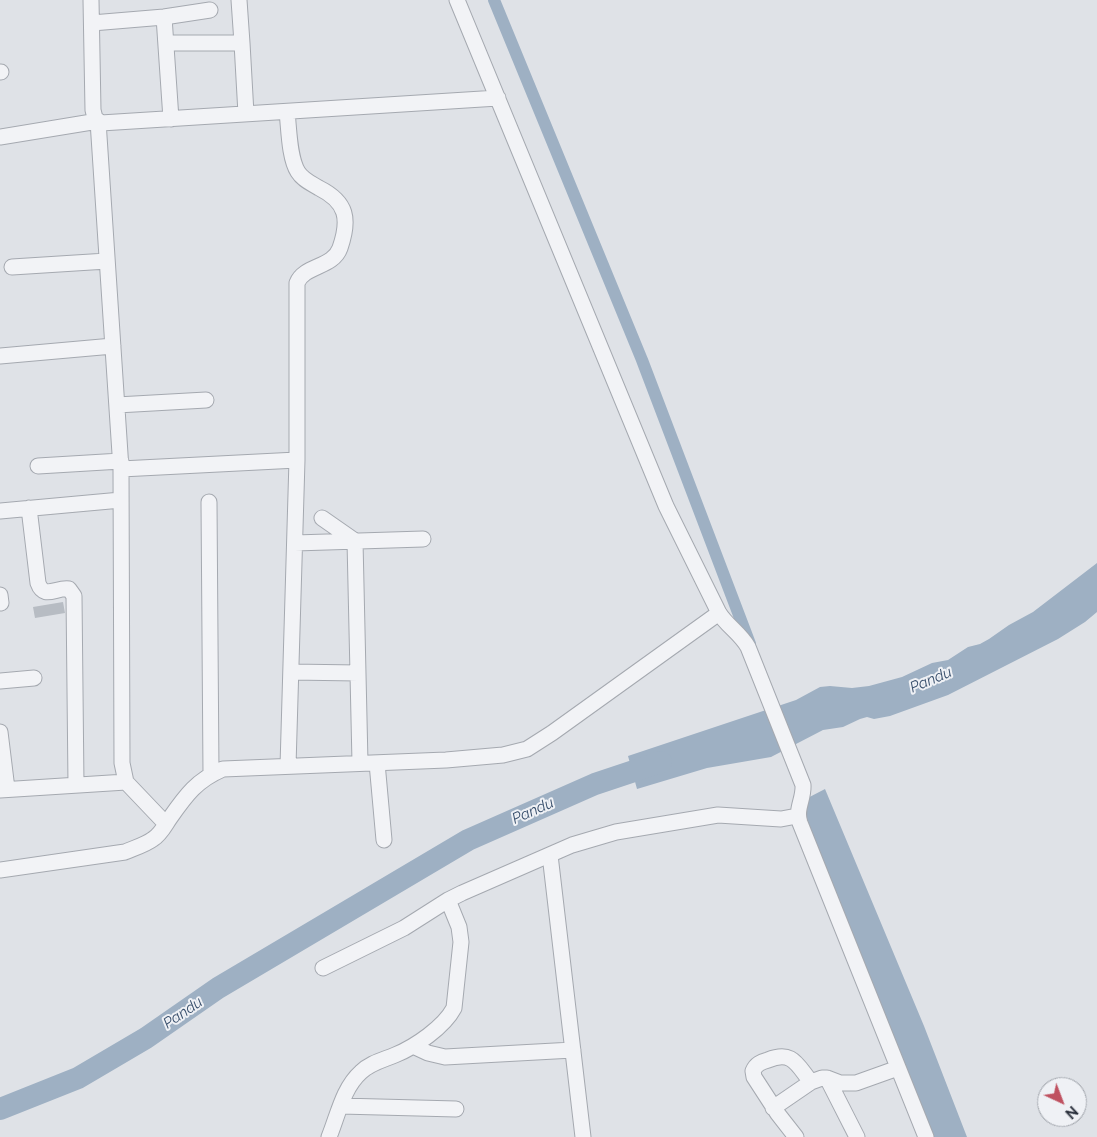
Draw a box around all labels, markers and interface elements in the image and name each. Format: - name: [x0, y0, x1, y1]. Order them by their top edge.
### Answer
- water label: Pandu: [907, 663, 955, 697]
- water label: Pandu: [509, 794, 557, 828]
- water label: Pandu: [160, 993, 206, 1033]
- north arrow: [1037, 1077, 1087, 1127]
- text: N: [1062, 1103, 1081, 1122]

